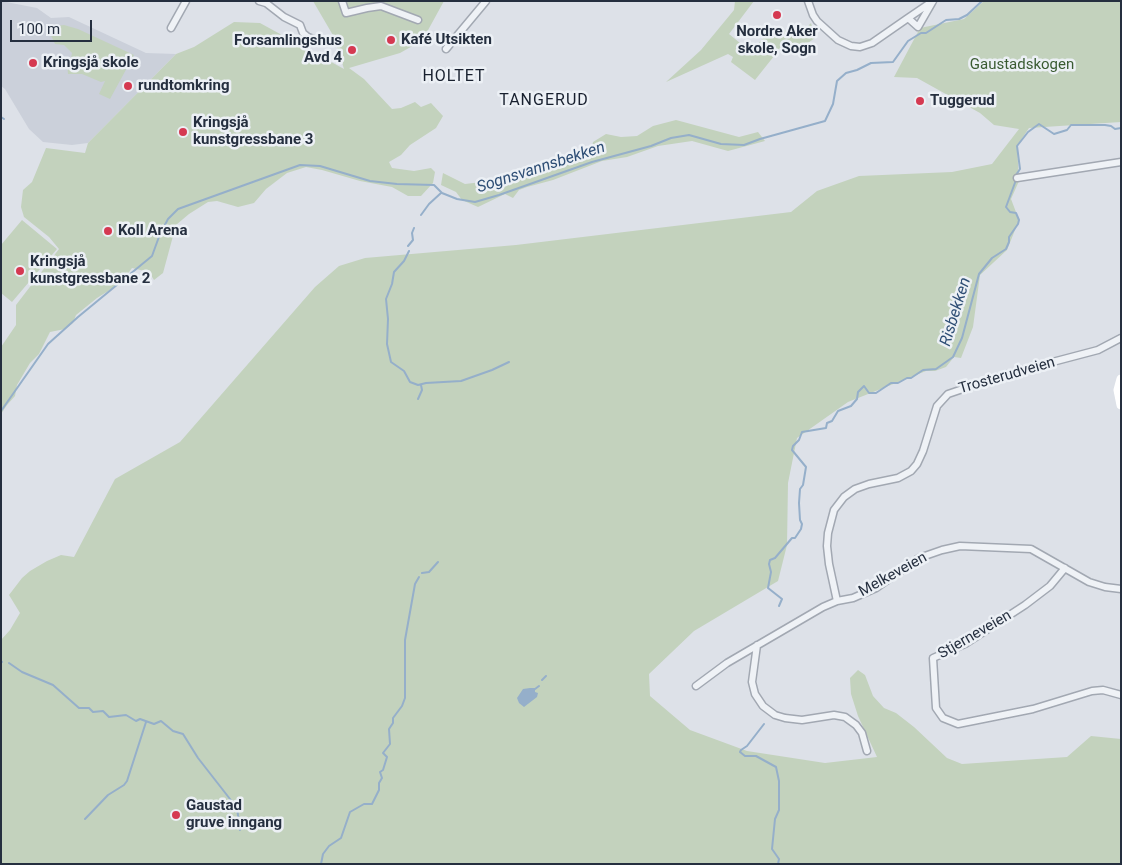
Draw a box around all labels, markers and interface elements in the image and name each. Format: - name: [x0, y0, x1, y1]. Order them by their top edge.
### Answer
- marker: Nordre Aker skole, Sogn: [771, 9, 783, 21]
- scale bar: [12, 10, 95, 42]
- text: 100 m: [18, 20, 60, 38]
- place label: Nordre Aker skole, Sogn: [736, 23, 818, 58]
- place label: Kafé Utsikten: [401, 31, 492, 49]
- place label: Forsamlingshus Avd 4: [234, 32, 342, 67]
- marker: Kafé Utsikten: [385, 34, 397, 46]
- marker: Forsamlingshus Avd 4: [346, 44, 358, 56]
- place label: Kringsjå skole: [43, 54, 139, 72]
- park label: Gaustadskogen: [970, 56, 1074, 74]
- marker: Kringsjå skole: [27, 57, 39, 69]
- district label: HOLTET: [422, 67, 486, 87]
- place label: rundtomkring: [138, 77, 230, 95]
- marker: rundtomkring: [122, 80, 134, 92]
- district label: TANGERUD: [498, 91, 590, 111]
- place label: Tuggerud: [930, 92, 995, 110]
- marker: Tuggerud: [914, 95, 926, 107]
- place label: Kringsjå kunstgressbane 3: [193, 114, 313, 149]
- marker: Kringsjå kunstgressbane 3: [177, 126, 189, 138]
- water label: Sognsvannsbekken: [474, 138, 608, 198]
- place label: Koll Arena: [118, 222, 187, 240]
- marker: Koll Arena: [102, 225, 114, 237]
- place label: Kringsjå kunstgressbane 2: [30, 253, 150, 288]
- marker: Kringsjå kunstgressbane 2: [14, 265, 26, 277]
- water label: Risbekken: [936, 275, 976, 349]
- street label: Trosterudveien: [957, 354, 1057, 398]
- street label: Melkeveien: [856, 549, 930, 601]
- street label: Stjerneveien: [935, 607, 1015, 663]
- place label: Gaustad gruve inngang: [186, 797, 282, 832]
- marker: Gaustad gruve inngang: [170, 809, 182, 821]

